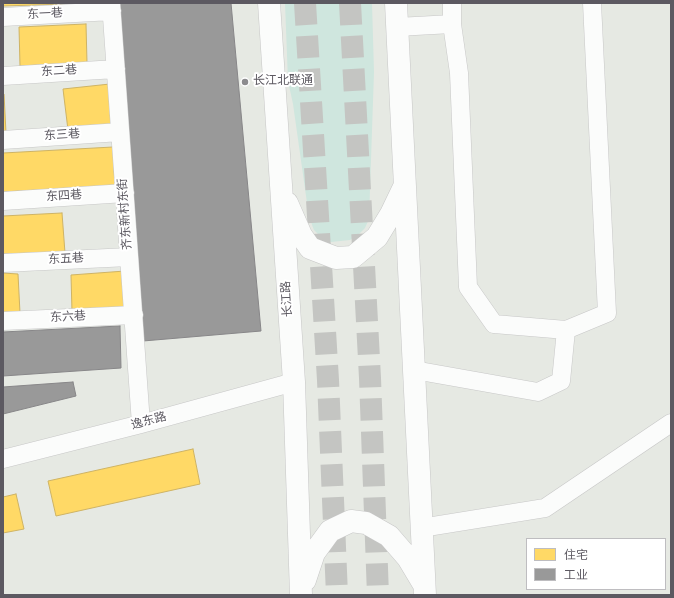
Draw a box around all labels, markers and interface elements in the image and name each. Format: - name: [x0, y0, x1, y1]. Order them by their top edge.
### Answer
- street label: 东一巷: [27, 7, 63, 23]
- street label: 东二巷: [41, 64, 77, 80]
- place label: 长江北联通: [253, 75, 313, 89]
- marker: 长江北联通: [240, 77, 250, 87]
- street label: 东三巷: [44, 128, 80, 144]
- street label: 齐东新村东街: [116, 178, 136, 250]
- street label: 东四巷: [46, 189, 82, 205]
- street label: 东五巷: [48, 252, 84, 268]
- street label: 长江路: [280, 281, 296, 317]
- street label: 东六巷: [50, 310, 86, 326]
- street label: 逸东路: [130, 410, 168, 434]
- legend: [526, 538, 666, 590]
- text: 住宅: [564, 548, 588, 564]
- text: 工业: [564, 568, 588, 584]

